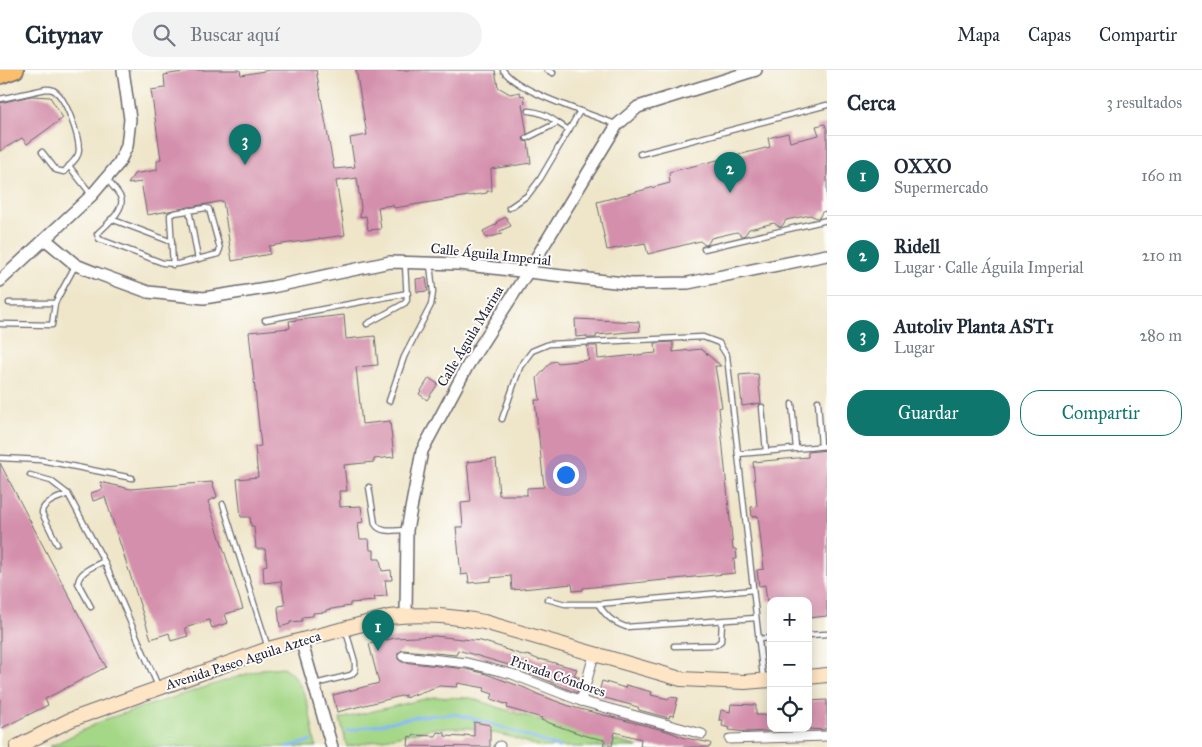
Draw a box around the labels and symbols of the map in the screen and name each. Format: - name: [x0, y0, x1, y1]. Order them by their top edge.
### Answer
- pin: 3: [229, 124, 261, 165]
- pin: 2: [714, 152, 746, 193]
- street label: Calle Águila Imperial: [430, 238, 553, 269]
- street label: Calle Águila Marina: [432, 282, 507, 390]
- your location: [553, 462, 579, 488]
- pin: 1: [362, 610, 394, 651]
- street label: Avenida Paseo Aguila Azteca: [163, 627, 323, 694]
- street label: Privada Cóndores: [508, 652, 608, 701]

